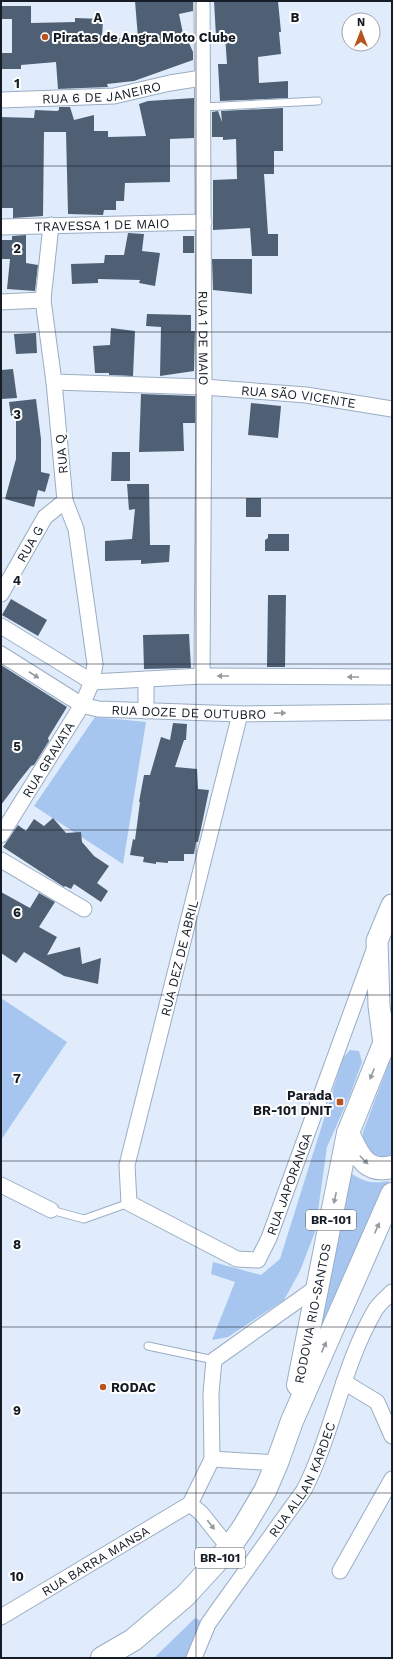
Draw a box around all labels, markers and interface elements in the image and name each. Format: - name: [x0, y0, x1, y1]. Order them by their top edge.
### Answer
- text: A: [94, 10, 103, 25]
- text: B: [291, 10, 300, 25]
- north arrow: [341, 12, 381, 52]
- text: N: [357, 16, 365, 29]
- place label: Piratas de Angra Moto Clube: [53, 30, 236, 45]
- marker: Piratas de Angra Moto Clube: [40, 32, 50, 42]
- text: 1: [14, 76, 20, 91]
- street label: RUA 6 DE JANEIRO: [42, 78, 162, 107]
- street label: TRAVESSA 1 DE MAIO: [34, 216, 170, 234]
- text: 2: [13, 241, 21, 256]
- street label: RUA 1 DE MAIO: [196, 291, 211, 385]
- street label: RUA SÃO VICENTE: [240, 383, 357, 411]
- text: 3: [13, 407, 21, 422]
- street label: RUA Q: [52, 433, 71, 474]
- street label: RUA G: [14, 523, 47, 565]
- text: 4: [13, 573, 22, 588]
- one-way arrow: [28, 671, 40, 678]
- one-way arrow: [216, 673, 229, 679]
- one-way arrow: [346, 674, 359, 680]
- street label: RUA DOZE DE OUTUBRO: [111, 702, 266, 722]
- one-way arrow: [274, 710, 287, 716]
- street label: RUA GRAVATA: [19, 719, 78, 800]
- text: 5: [13, 739, 21, 754]
- street label: RUA DEZ DE ABRIL: [158, 898, 201, 1018]
- text: 6: [13, 905, 21, 920]
- one-way arrow: [369, 1068, 375, 1080]
- text: 7: [13, 1071, 21, 1086]
- place label: Parada BR-101 DNIT: [253, 1088, 332, 1118]
- marker: Parada BR-101 DNIT: [335, 1097, 345, 1107]
- street label: RUA JAPORANGA: [264, 1130, 315, 1237]
- one-way arrow: [359, 1155, 368, 1165]
- one-way arrow: [332, 1191, 338, 1204]
- road number: BR-101: [306, 1210, 356, 1230]
- one-way arrow: [374, 1223, 380, 1234]
- text: 8: [13, 1237, 21, 1252]
- street label: RODOVIA RIO-SANTOS: [291, 1242, 334, 1385]
- one-way arrow: [321, 1341, 327, 1353]
- place label: RODAC: [111, 1380, 156, 1395]
- marker: RODAC: [98, 1382, 108, 1392]
- text: 9: [13, 1403, 21, 1418]
- street label: RUA ALLAN KARDEC: [266, 1420, 338, 1540]
- one-way arrow: [206, 1519, 215, 1530]
- street label: RUA BARRA MANSA: [39, 1523, 153, 1599]
- road number: BR-101: [195, 1548, 245, 1568]
- text: 10: [10, 1569, 24, 1584]

